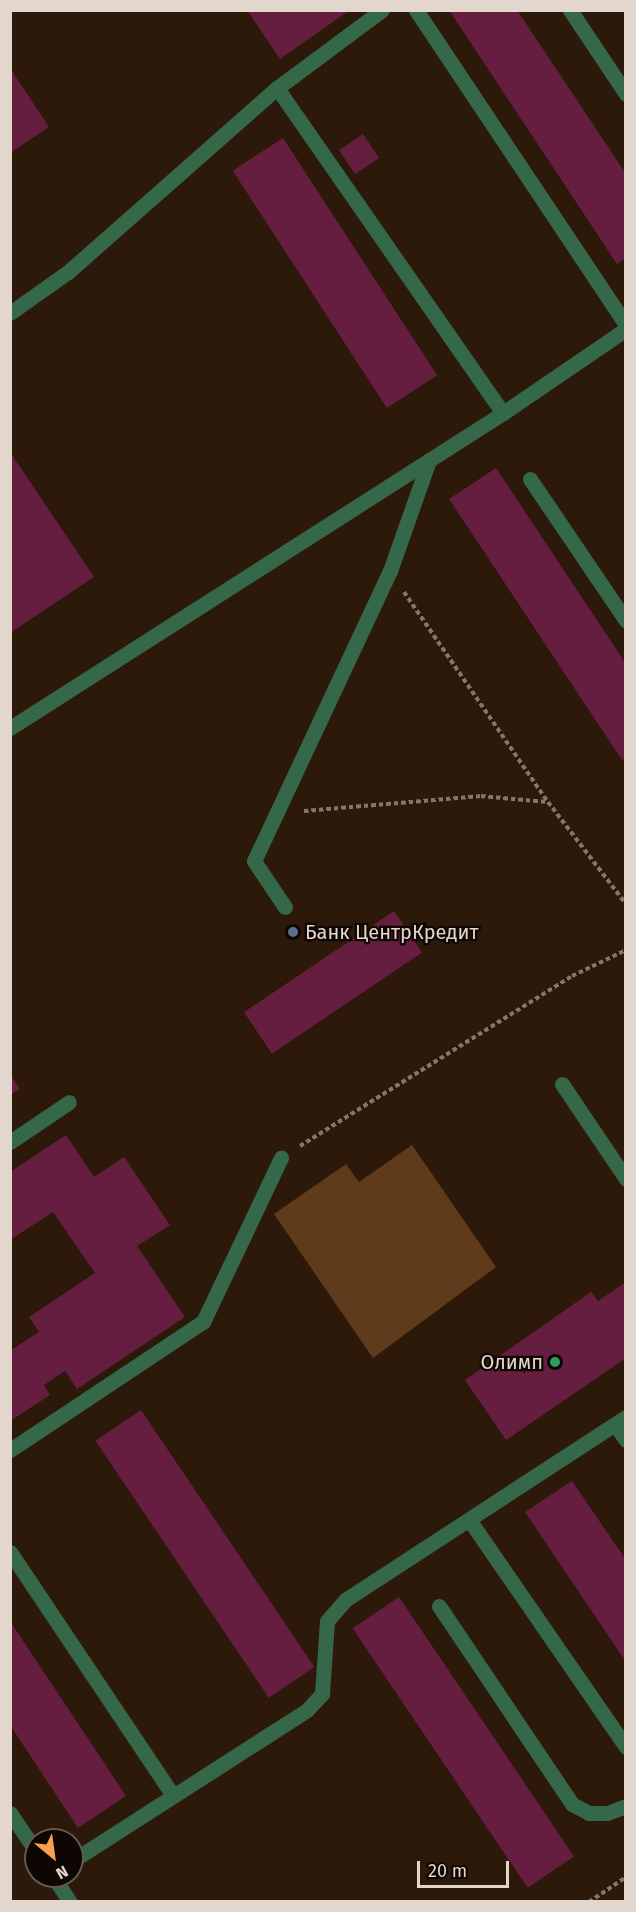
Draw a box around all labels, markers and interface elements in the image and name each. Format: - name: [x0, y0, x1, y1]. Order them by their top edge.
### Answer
- place label: Банк ЦентрКредит: [305, 920, 478, 944]
- marker: Банк ЦентрКредит: [286, 925, 300, 939]
- place label: Олимп: [481, 1350, 543, 1374]
- marker: Олимп: [548, 1355, 562, 1369]
- north arrow: [24, 1828, 84, 1888]
- scale bar: [420, 1849, 512, 1887]
- text: 20 m: [428, 1860, 467, 1882]
- text: N: [53, 1862, 71, 1883]

